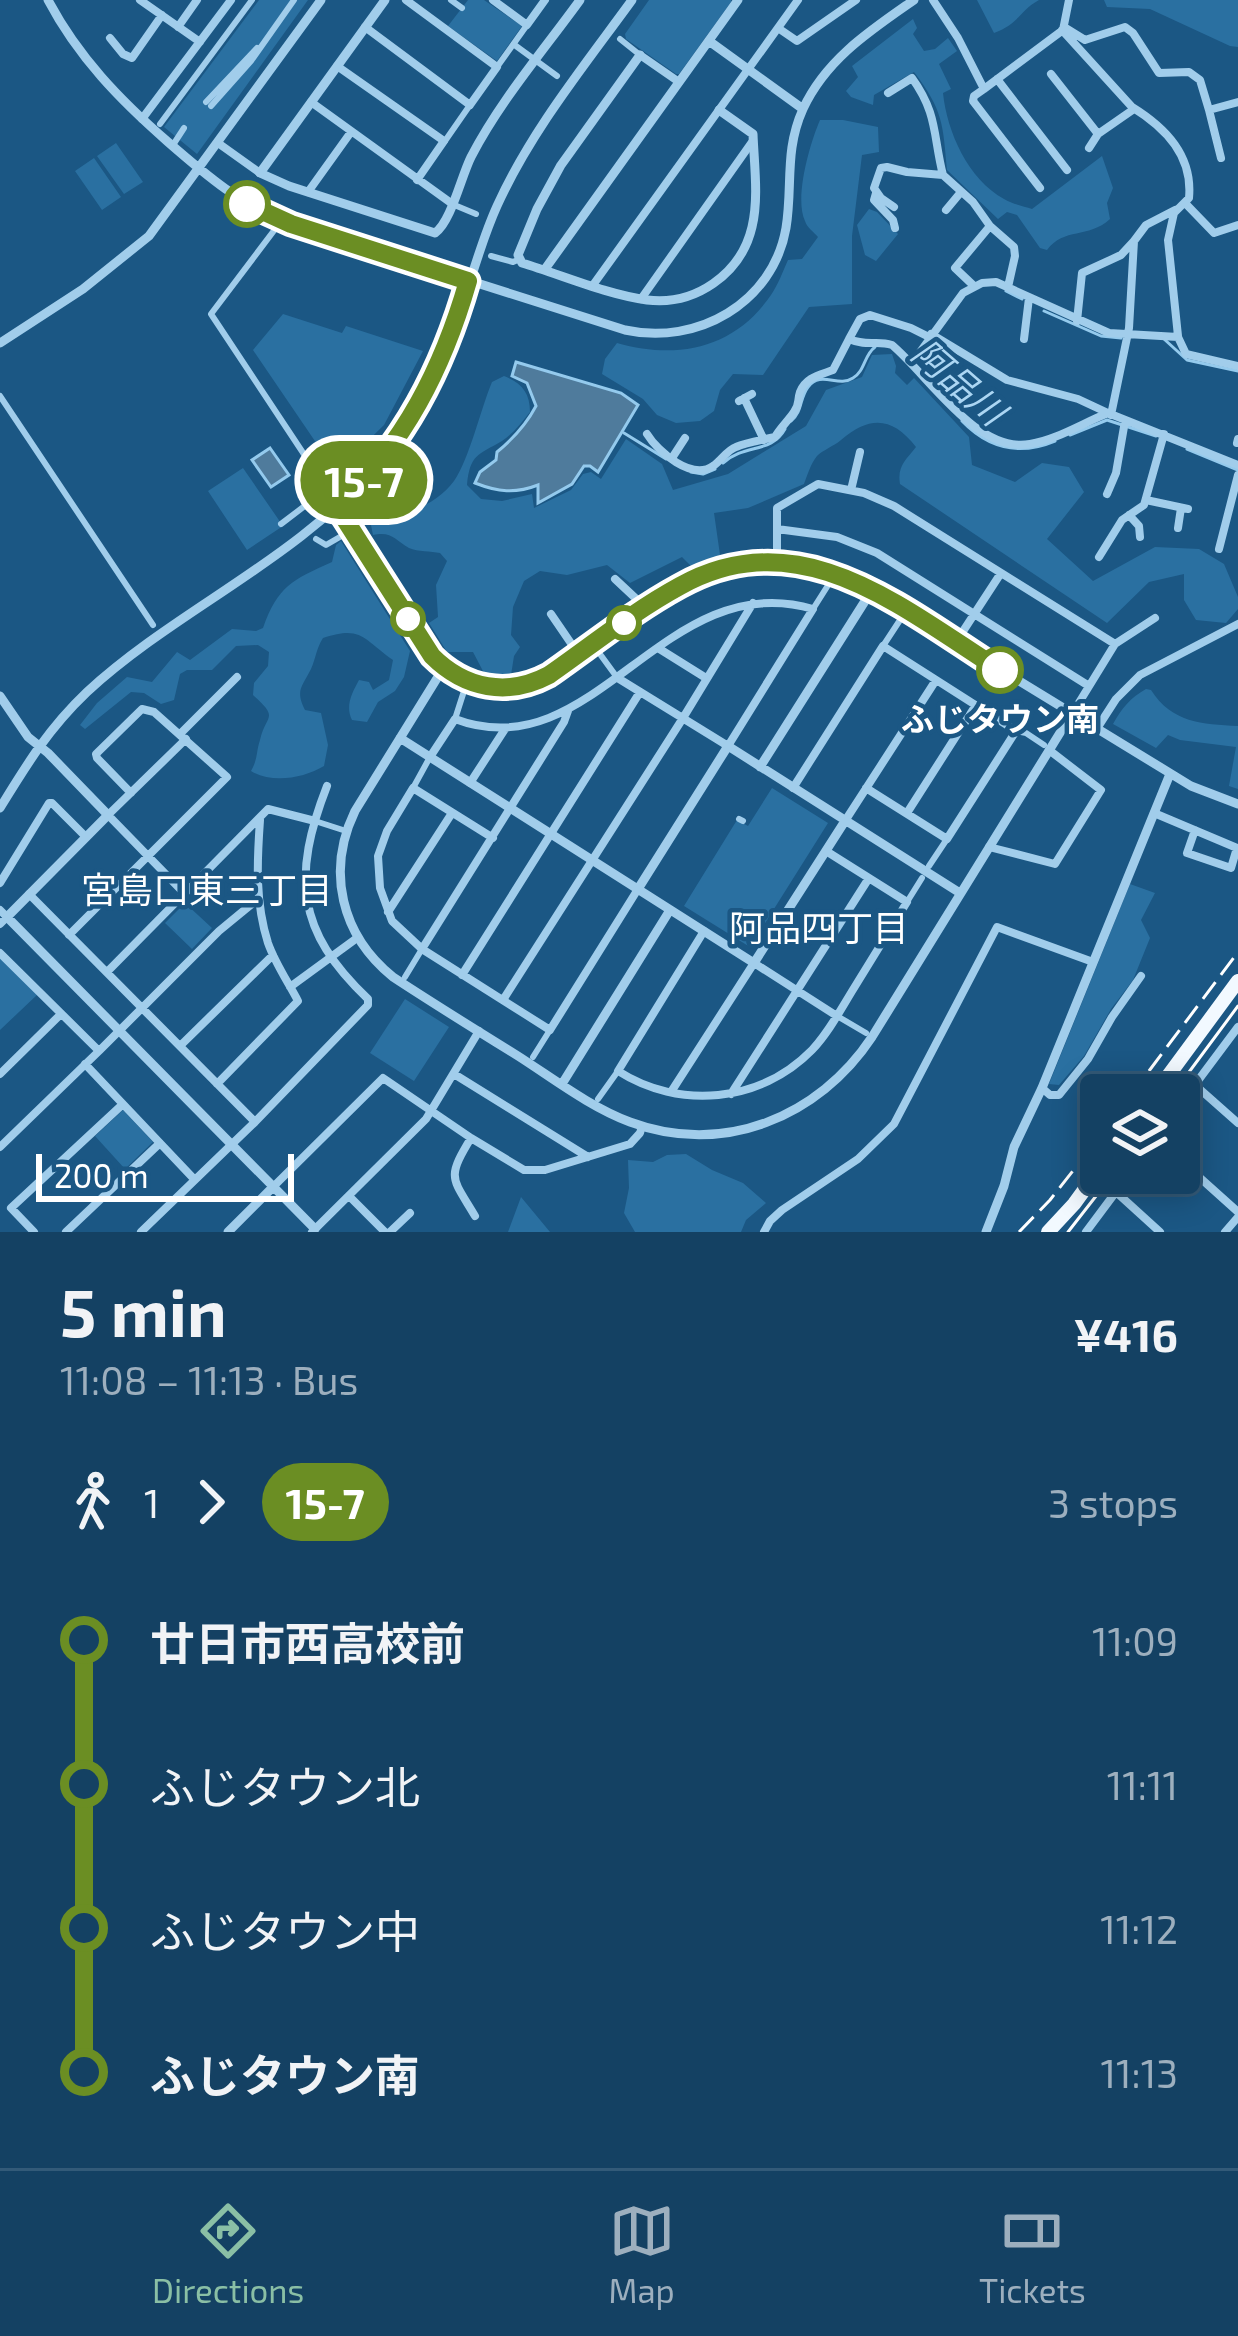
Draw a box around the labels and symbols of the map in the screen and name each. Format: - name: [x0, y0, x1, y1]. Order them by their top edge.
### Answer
- unlabelled marker: [225, 182, 269, 226]
- water label: 阿品川: [905, 329, 1018, 435]
- line badge: 15-7: [280, 441, 448, 519]
- unlabelled marker: [392, 603, 424, 635]
- unlabelled marker: [608, 607, 640, 639]
- marker: ふじタウン南: [978, 648, 1022, 692]
- place label: ふじタウン南: [901, 698, 1099, 738]
- district label: 宮島口東三丁目: [81, 867, 333, 910]
- district label: 阿品四丁目: [729, 905, 909, 948]
- scale bar: [36, 1148, 294, 1201]

